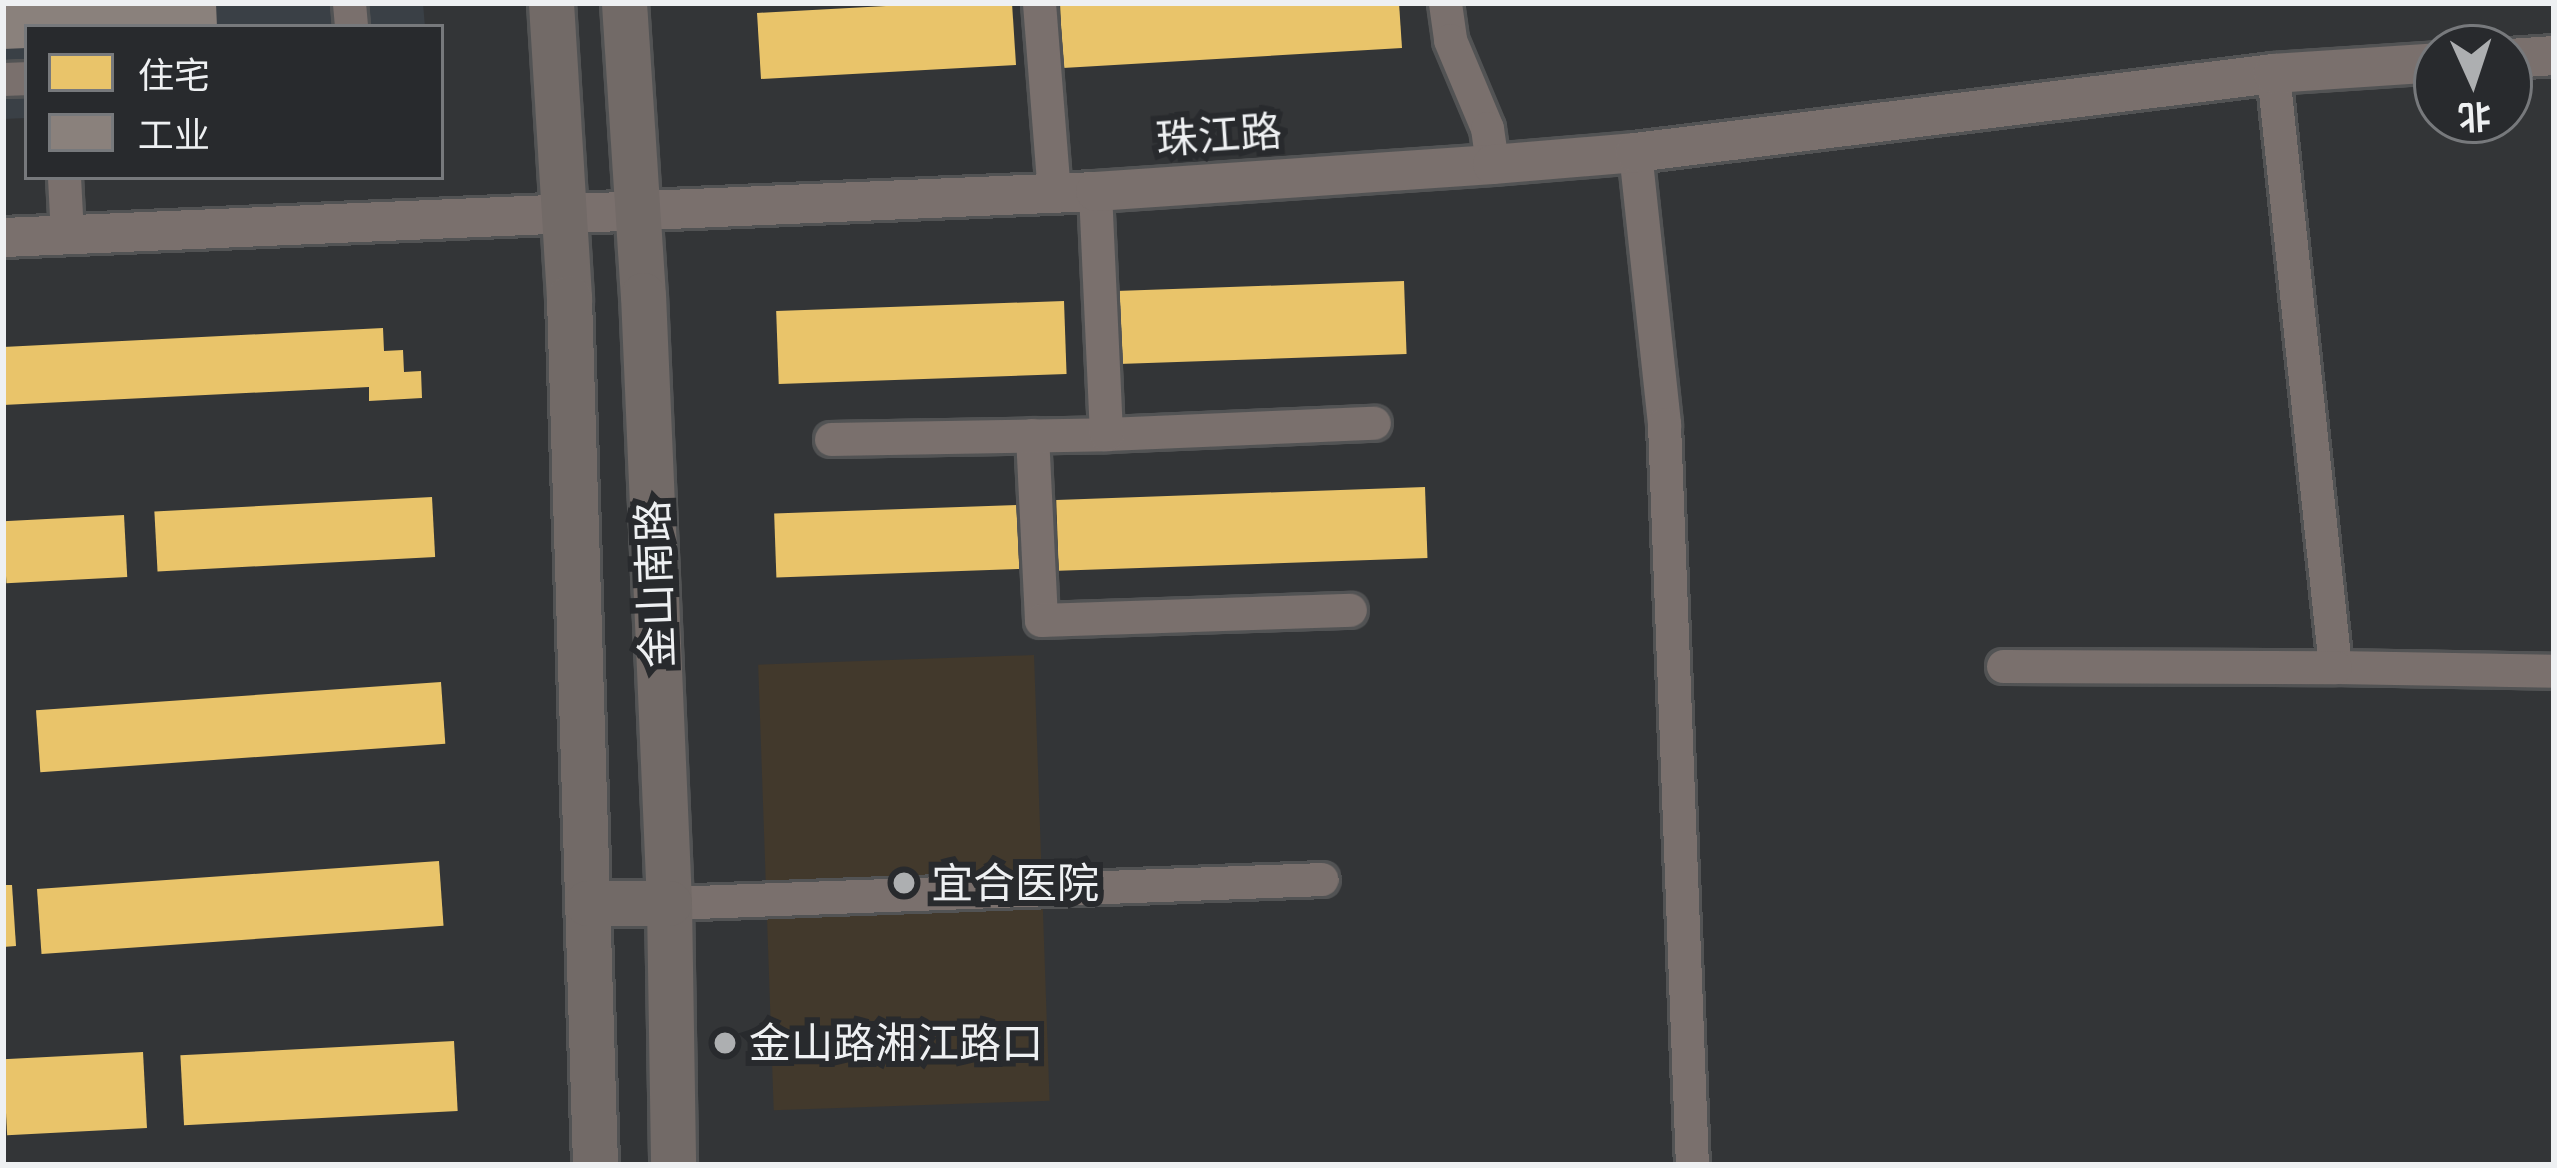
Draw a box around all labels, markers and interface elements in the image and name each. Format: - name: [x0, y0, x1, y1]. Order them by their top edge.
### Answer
- legend: [24, 24, 444, 180]
- north arrow: [2413, 24, 2533, 144]
- text: 住宅: [138, 52, 210, 97]
- text: 北: [2457, 96, 2492, 139]
- street label: 珠江路: [1154, 105, 1284, 165]
- text: 工业: [138, 112, 210, 157]
- street label: 金山南路: [627, 499, 683, 669]
- place label: 宜合医院: [931, 858, 1099, 908]
- marker: 宜合医院: [888, 867, 920, 899]
- place label: 金山路湘江路口: [749, 1018, 1043, 1068]
- marker: 金山路湘江路口: [712, 1030, 738, 1056]

